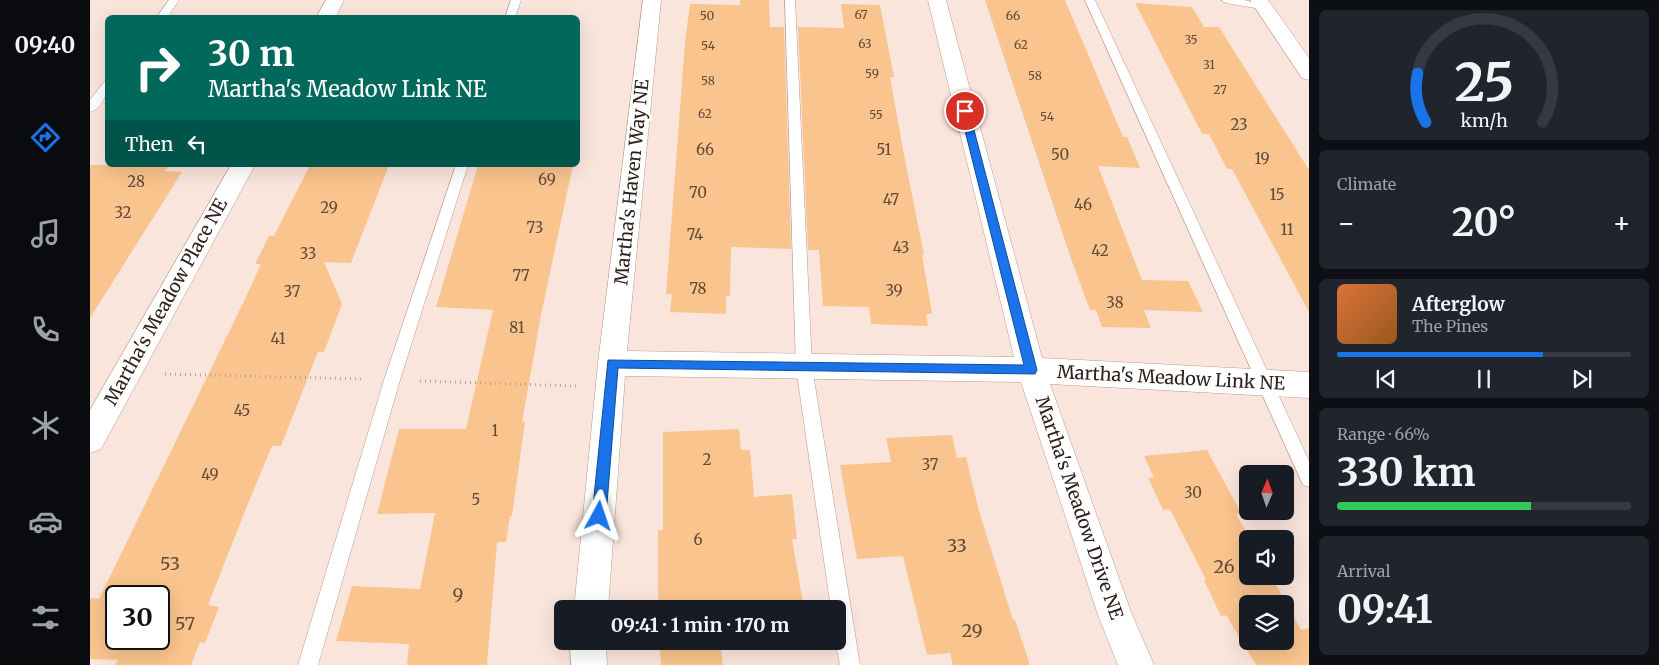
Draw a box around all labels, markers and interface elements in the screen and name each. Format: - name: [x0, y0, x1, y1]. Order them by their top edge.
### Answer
- house number: 67: [854, 7, 868, 22]
- house number: 50: [700, 8, 715, 23]
- house number: 66: [1006, 8, 1020, 23]
- text: 09:40: [15, 31, 75, 59]
- text: 30 m: [208, 32, 294, 76]
- house number: 35: [1184, 32, 1198, 47]
- icon: right: [125, 35, 190, 100]
- house number: 63: [858, 36, 872, 51]
- house number: 62: [1014, 37, 1028, 52]
- house number: 54: [701, 38, 716, 53]
- text: 25: [1454, 50, 1514, 115]
- house number: 31: [1203, 57, 1215, 72]
- house number: 59: [865, 66, 879, 81]
- house number: 58: [1028, 68, 1042, 83]
- house number: 58: [701, 73, 715, 88]
- text: Martha's Meadow Link NE: [208, 75, 487, 103]
- street label: Martha's Haven Way NE: [609, 77, 654, 286]
- house number: 27: [1213, 82, 1227, 97]
- pin: [944, 90, 986, 132]
- icon: arrive: [951, 97, 979, 125]
- house number: 62: [698, 106, 712, 121]
- house number: 55: [869, 107, 883, 122]
- house number: 54: [1040, 109, 1055, 124]
- text: km/h: [1460, 109, 1508, 132]
- house number: 23: [1231, 115, 1247, 134]
- icon: directions: [28, 120, 63, 155]
- icon: left: [183, 130, 211, 158]
- text: Then: [125, 132, 173, 156]
- house number: 66: [696, 140, 714, 159]
- house number: 51: [877, 140, 892, 159]
- house number: 50: [1051, 145, 1069, 164]
- house number: 19: [1254, 149, 1270, 168]
- house number: 69: [538, 170, 556, 189]
- house number: 28: [127, 172, 145, 191]
- text: Climate: [1337, 174, 1396, 194]
- house number: 70: [689, 183, 707, 202]
- house number: 15: [1269, 185, 1285, 204]
- house number: 47: [883, 190, 900, 209]
- street label: Martha's Meadow Place NE: [99, 194, 232, 409]
- house number: 46: [1074, 195, 1092, 214]
- house number: 29: [320, 198, 338, 217]
- text: 20°: [1452, 199, 1516, 246]
- house number: 32: [114, 203, 132, 222]
- text: −: [1337, 205, 1356, 241]
- text: +: [1612, 205, 1631, 241]
- icon: music: [28, 216, 63, 251]
- house number: 73: [527, 218, 543, 237]
- house number: 11: [1280, 220, 1294, 239]
- house number: 74: [687, 225, 703, 244]
- house number: 43: [893, 238, 909, 257]
- house number: 42: [1091, 241, 1109, 260]
- house number: 33: [300, 244, 316, 263]
- house number: 77: [512, 266, 530, 285]
- house number: 78: [689, 279, 707, 298]
- house number: 39: [885, 281, 903, 300]
- house number: 37: [284, 282, 301, 301]
- text: Afterglow: [1412, 292, 1505, 316]
- house number: 38: [1106, 293, 1124, 312]
- icon: phone: [28, 312, 63, 347]
- text: The Pines: [1412, 316, 1488, 336]
- house number: 81: [509, 318, 525, 337]
- house number: 41: [271, 329, 286, 348]
- street label: Martha's Meadow Link NE: [1057, 360, 1286, 395]
- icon: previous: [1372, 365, 1400, 393]
- icon: pause: [1470, 365, 1498, 393]
- icon: next: [1568, 365, 1596, 393]
- street label: Martha's Meadow Drive NE: [1030, 393, 1129, 623]
- house number: 45: [234, 401, 250, 420]
- icon: climate: [28, 408, 63, 443]
- house number: 1: [492, 421, 499, 440]
- text: Range · 66%: [1337, 424, 1430, 444]
- text: 330 km: [1337, 449, 1476, 496]
- house number: 2: [703, 450, 712, 469]
- house number: 37: [922, 455, 939, 474]
- house number: 49: [201, 465, 219, 484]
- north arrow: [1239, 465, 1294, 520]
- map controls: [1239, 465, 1294, 650]
- house number: 30: [1184, 483, 1202, 502]
- position arrow: [572, 489, 624, 541]
- house number: 5: [472, 490, 480, 509]
- icon: car: [28, 504, 63, 539]
- house number: 6: [693, 530, 703, 549]
- button: sound: [1239, 530, 1294, 585]
- house number: 33: [947, 534, 967, 557]
- house number: 53: [160, 552, 180, 575]
- house number: 26: [1213, 555, 1235, 578]
- text: Arrival: [1337, 561, 1390, 581]
- house number: 9: [453, 583, 463, 606]
- speed limit sign: 30: [105, 585, 170, 650]
- text: 09:41: [1337, 586, 1433, 633]
- button: layers: [1239, 595, 1294, 650]
- icon: filters: [28, 600, 63, 635]
- house number: 57: [175, 612, 195, 635]
- text: 09:41 · 1 min · 170 m: [611, 613, 789, 637]
- house number: 29: [961, 619, 983, 642]

